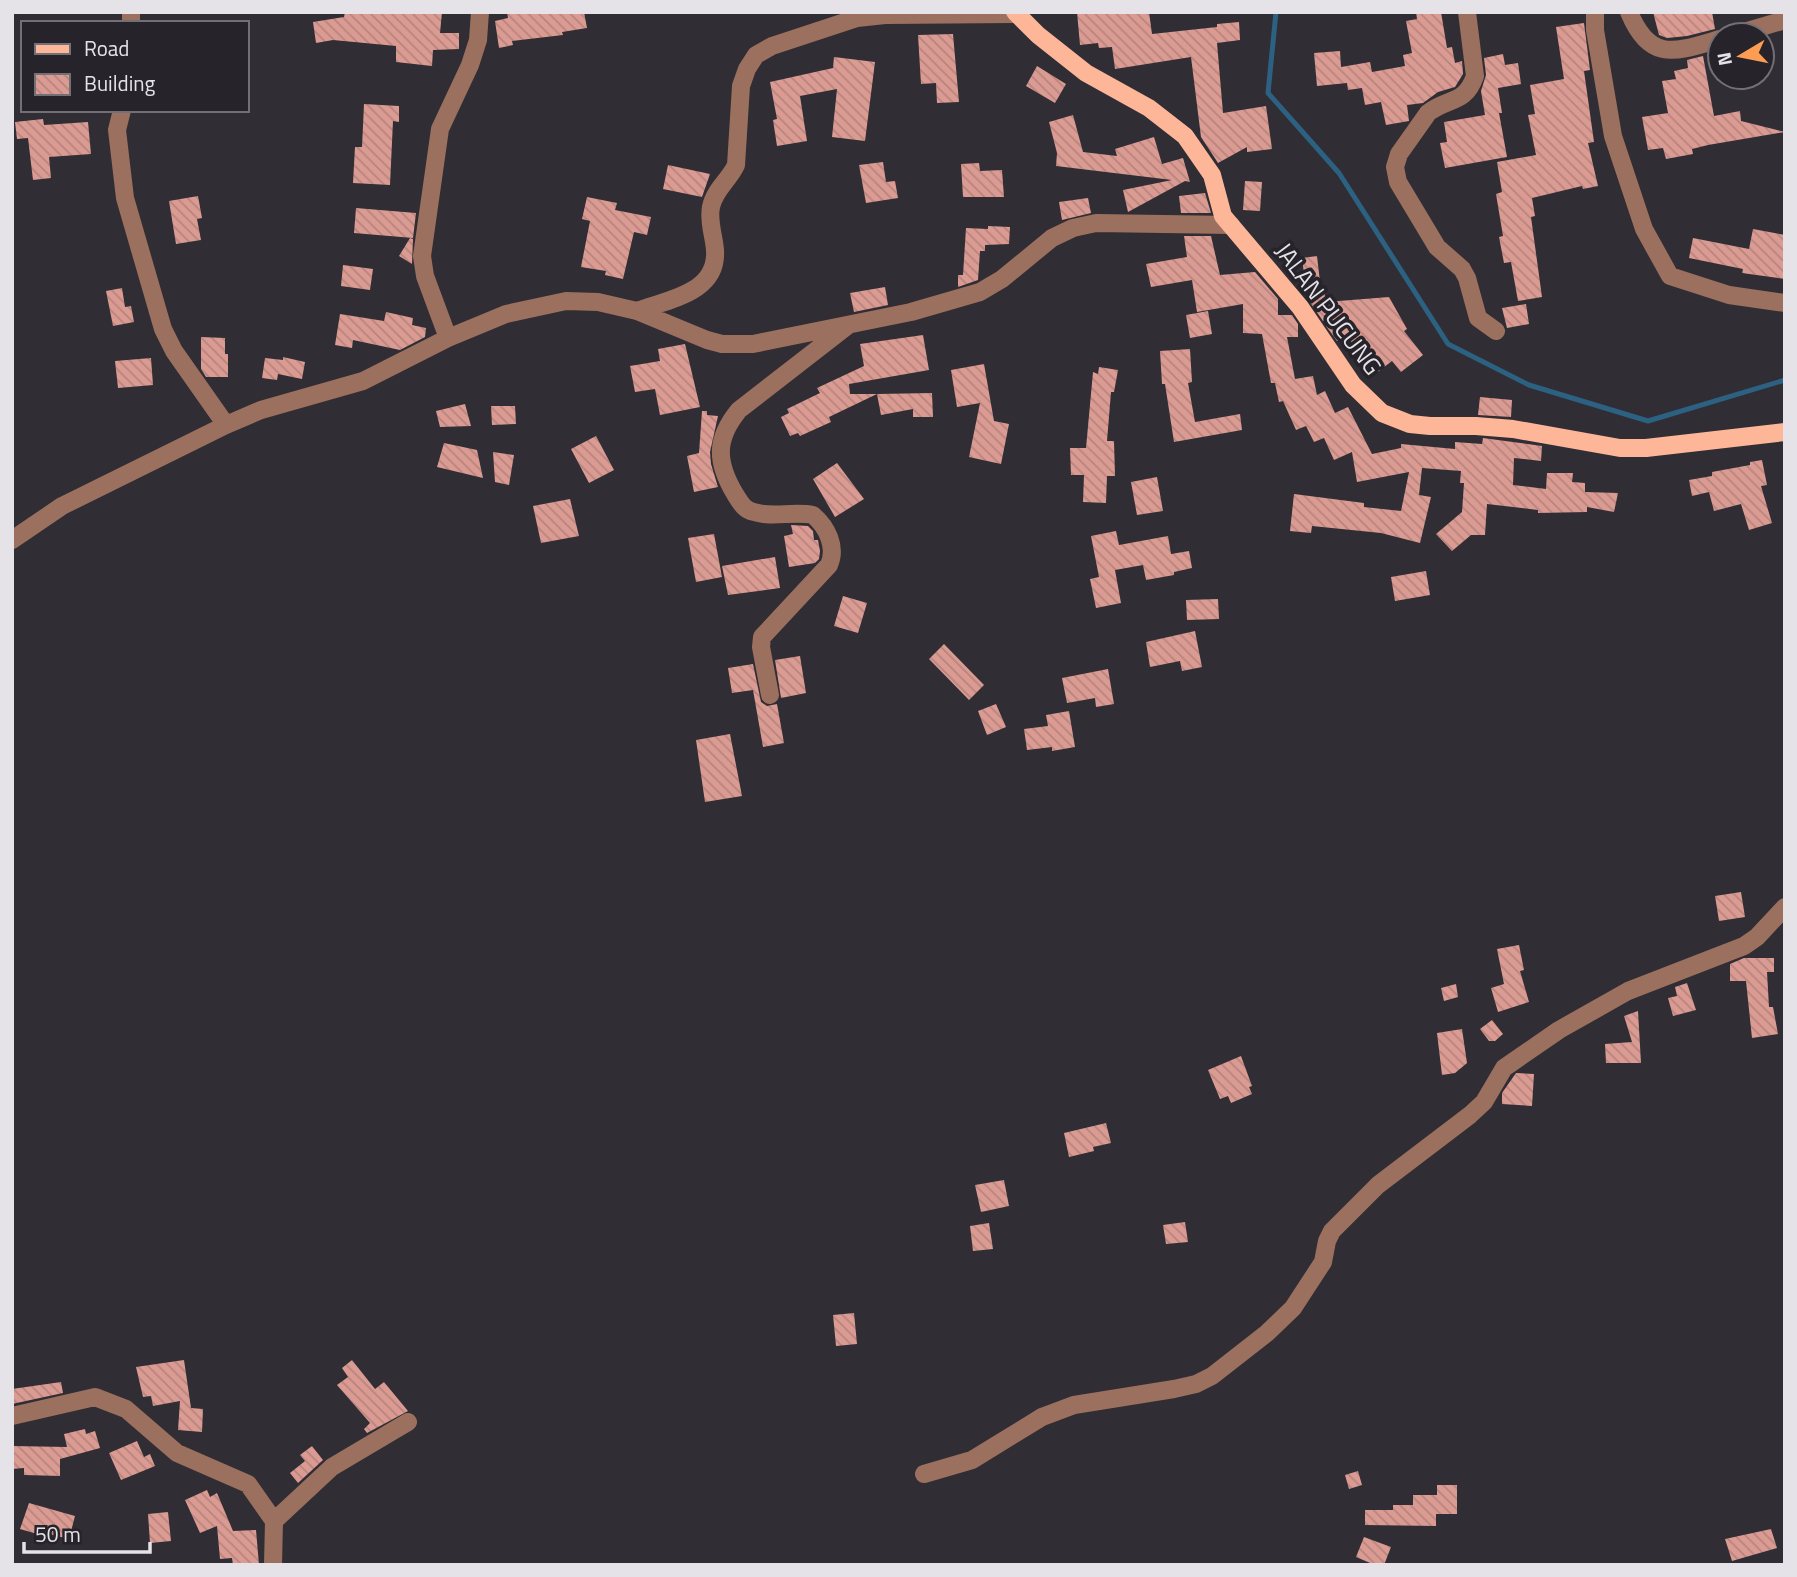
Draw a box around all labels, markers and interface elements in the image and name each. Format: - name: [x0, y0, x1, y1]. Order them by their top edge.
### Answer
- legend: [21, 21, 248, 112]
- north arrow: [1706, 21, 1776, 91]
- text: Road: [84, 32, 129, 64]
- text: N: [1708, 50, 1739, 68]
- text: Building: [84, 67, 156, 99]
- street label: JALAN PUCUNG: [1267, 235, 1391, 382]
- scale bar: [24, 1510, 150, 1554]
- text: 50 m: [35, 1518, 81, 1550]

